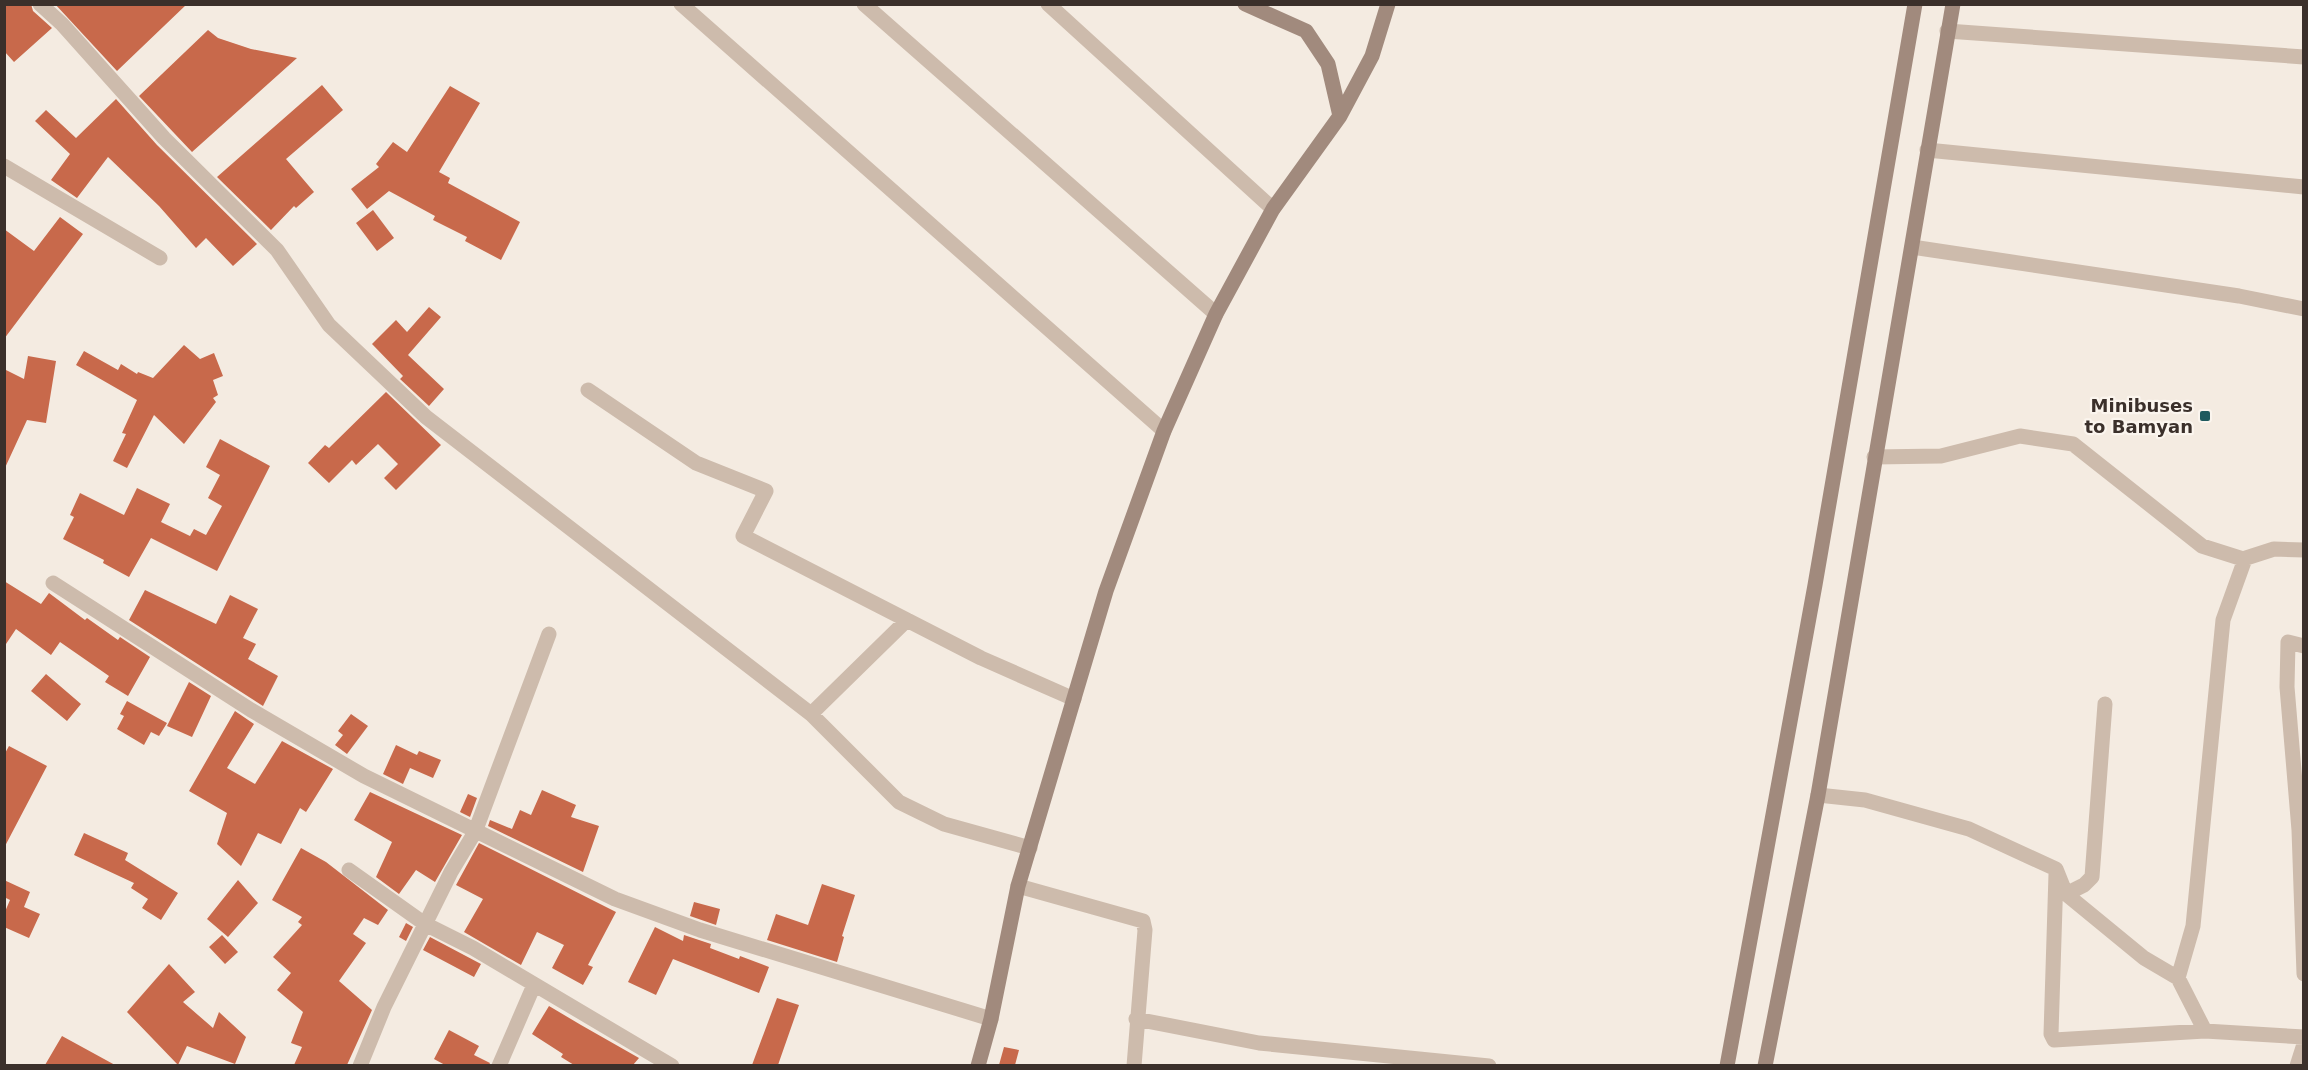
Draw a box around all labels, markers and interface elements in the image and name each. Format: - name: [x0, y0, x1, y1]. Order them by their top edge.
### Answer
- place label: Minibuses to Bamyan: [2084, 395, 2193, 437]
- marker: Minibuses to Bamyan: [2198, 409, 2212, 423]

